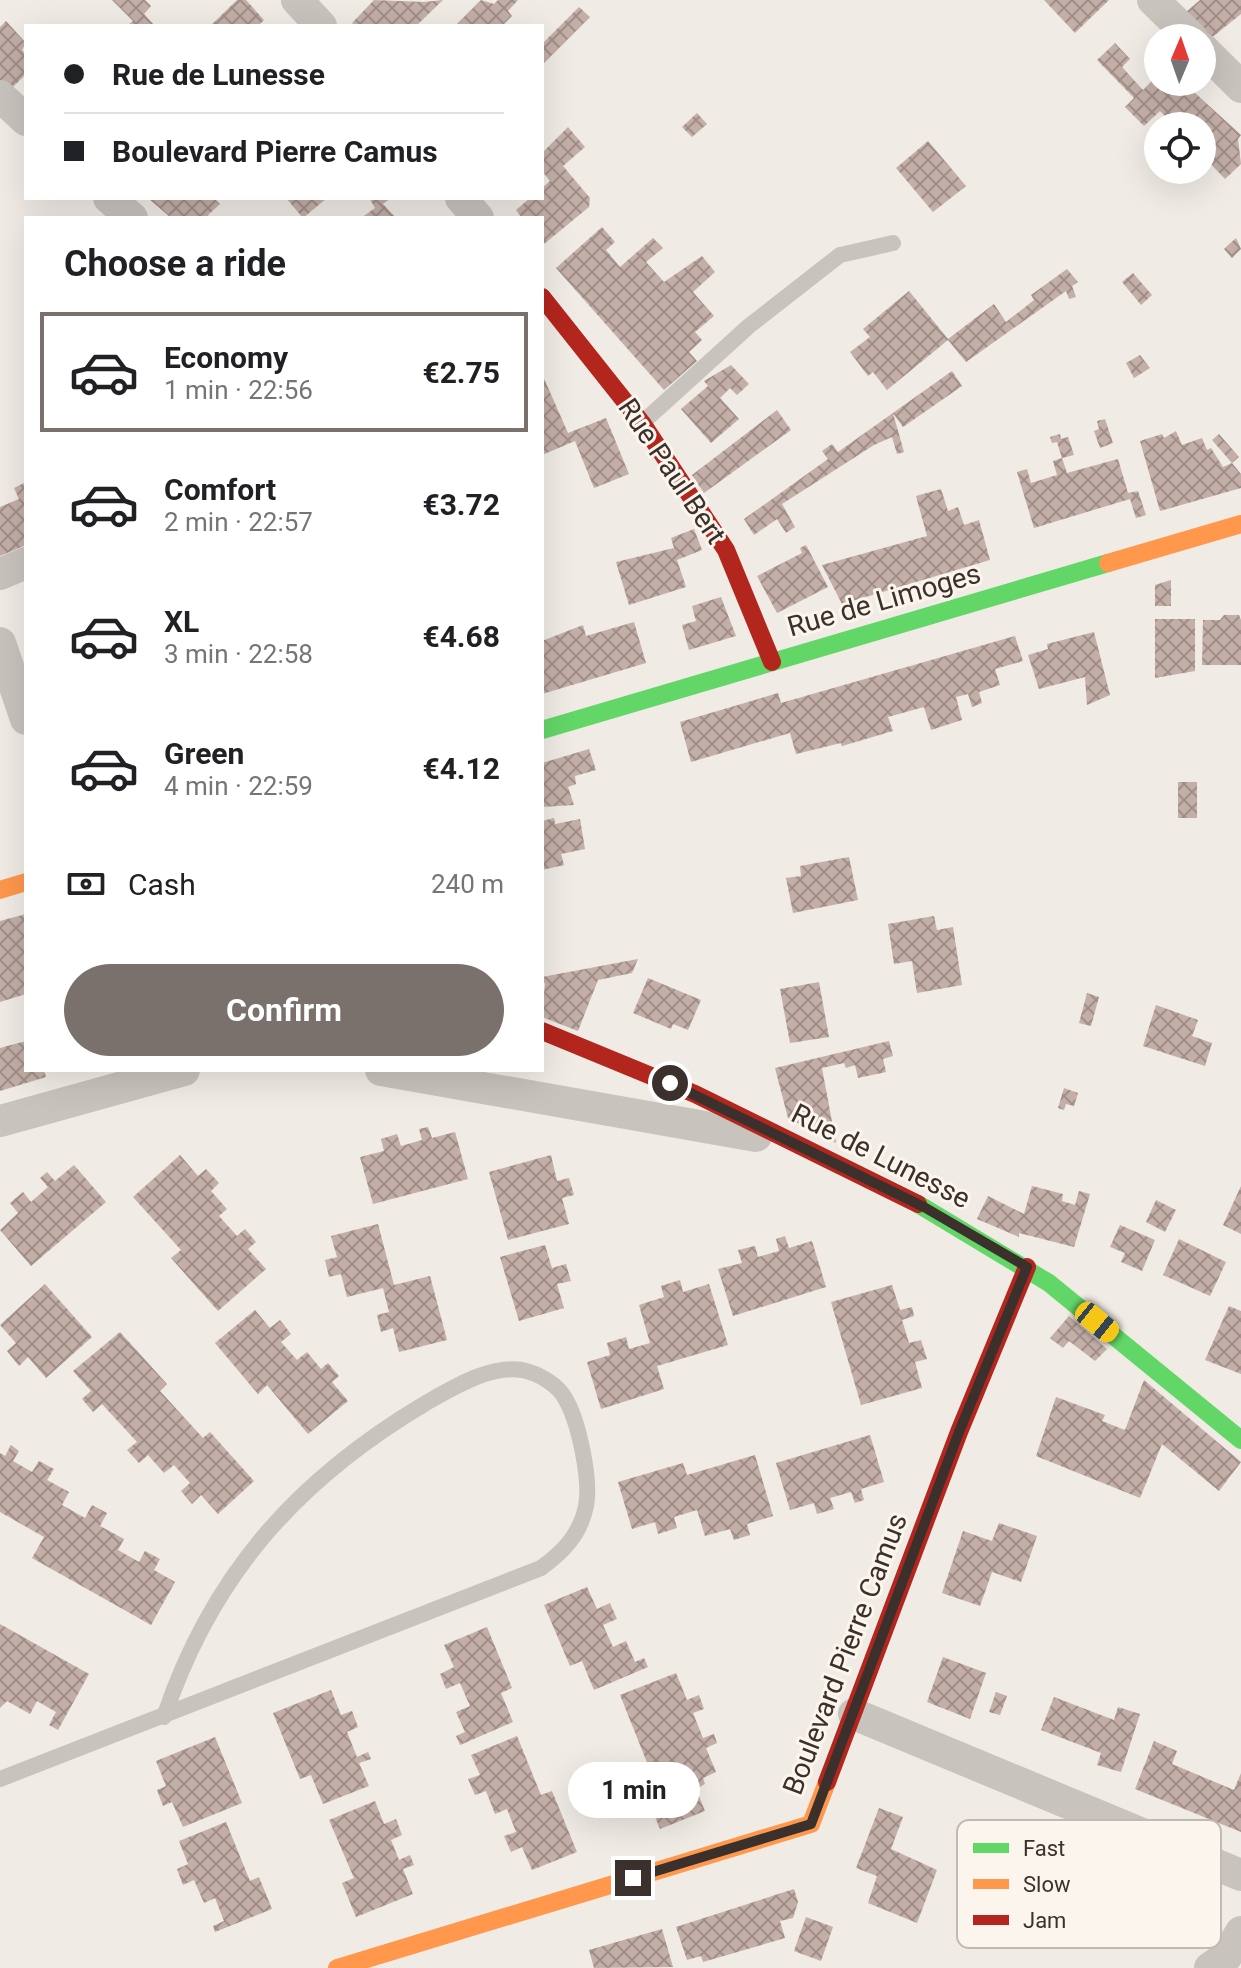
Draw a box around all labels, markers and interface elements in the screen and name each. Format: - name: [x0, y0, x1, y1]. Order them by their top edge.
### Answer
- north arrow: [1144, 24, 1216, 96]
- map controls: [1144, 24, 1216, 184]
- text: Rue de Lunesse: [112, 57, 325, 92]
- button: locate: [1144, 112, 1216, 184]
- text: Boulevard Pierre Camus: [112, 134, 438, 169]
- text: Choose a ride: [64, 243, 286, 285]
- icon: car: [68, 336, 140, 408]
- text: Economy: [164, 340, 288, 375]
- text: €2.75: [422, 355, 500, 390]
- text: 1 min · 22:56: [164, 375, 313, 405]
- street label: Rue Paul Bert: [611, 392, 733, 550]
- icon: car: [68, 468, 140, 540]
- text: Comfort: [164, 472, 276, 507]
- text: €3.72: [422, 487, 500, 522]
- text: 2 min · 22:57: [164, 507, 313, 537]
- street label: Rue de Limoges: [784, 557, 984, 643]
- icon: car: [68, 600, 140, 672]
- text: XL: [164, 604, 199, 639]
- text: €4.68: [422, 619, 500, 654]
- text: 3 min · 22:58: [164, 639, 313, 669]
- icon: car: [68, 732, 140, 804]
- text: Green: [164, 736, 244, 771]
- text: €4.12: [422, 751, 500, 786]
- text: 4 min · 22:59: [164, 771, 313, 801]
- icon: cash: [64, 862, 108, 906]
- text: Cash: [128, 867, 196, 902]
- text: 240 m: [431, 869, 504, 899]
- button: Confirm: [64, 964, 504, 1056]
- route start: [652, 1065, 688, 1101]
- street label: Rue de Lunesse: [786, 1097, 976, 1215]
- car: [1071, 1298, 1123, 1346]
- street label: Boulevard Pierre Camus: [776, 1509, 914, 1799]
- callout: 1 min: [567, 1762, 699, 1818]
- text: 1 min: [601, 1775, 667, 1805]
- legend: [957, 1820, 1221, 1948]
- text: Fast: [1023, 1836, 1065, 1861]
- route end: [615, 1860, 651, 1896]
- text: Slow: [1023, 1872, 1071, 1897]
- text: Jam: [1023, 1908, 1066, 1933]

